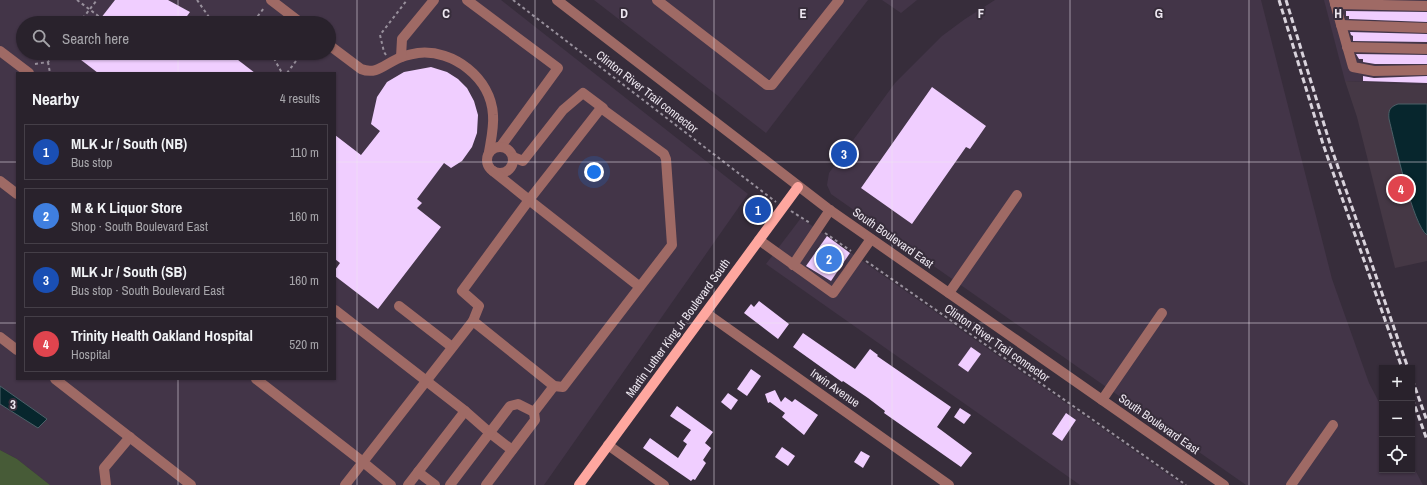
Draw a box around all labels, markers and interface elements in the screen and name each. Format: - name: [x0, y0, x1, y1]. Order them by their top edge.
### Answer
- text: C: [442, 5, 450, 22]
- text: D: [620, 5, 628, 22]
- text: E: [799, 5, 807, 22]
- text: F: [978, 5, 985, 22]
- text: G: [1155, 5, 1163, 22]
- text: H: [1334, 5, 1342, 22]
- search box: [16, 16, 336, 60]
- icon: search: [30, 27, 52, 49]
- text: Search here: [62, 28, 129, 49]
- street label: Clinton River Trail connector: [593, 47, 702, 137]
- text: Nearby: [32, 87, 79, 110]
- text: 4 results: [280, 90, 320, 107]
- text: MLK Jr / South (NB): [71, 133, 187, 154]
- pin: 3: [831, 139, 857, 169]
- text: 1: [43, 144, 49, 161]
- text: 110 m: [290, 144, 319, 161]
- text: Bus stop: [71, 154, 112, 171]
- your location: [584, 162, 604, 182]
- pin: 4: [1388, 174, 1414, 204]
- pin: 1: [745, 195, 771, 225]
- text: M & K Liquor Store: [71, 197, 182, 218]
- street label: South Boulevard East: [849, 204, 937, 272]
- text: 2: [43, 208, 49, 225]
- text: 160 m: [289, 208, 319, 225]
- text: Shop · South Boulevard East: [71, 218, 208, 235]
- pin: 2: [816, 244, 842, 274]
- street label: Martin Luther King Jr Boulevard South: [622, 255, 734, 401]
- text: MLK Jr / South (SB): [71, 261, 187, 282]
- text: 3: [43, 272, 49, 289]
- text: 160 m: [289, 272, 319, 289]
- text: Bus stop · South Boulevard East: [71, 282, 225, 299]
- street label: Clinton River Trail connector: [941, 301, 1053, 386]
- text: Trinity Health Oakland Hospital: [71, 325, 253, 346]
- text: 4: [43, 336, 49, 353]
- text: 520 m: [289, 336, 319, 353]
- text: Hospital: [71, 346, 110, 363]
- street label: Irwin Avenue: [807, 365, 863, 411]
- map controls: [1379, 365, 1415, 473]
- button: +: [1379, 365, 1415, 401]
- street label: South Boulevard East: [1115, 390, 1203, 458]
- text: 3: [10, 396, 16, 413]
- button: −: [1379, 401, 1415, 437]
- button: locate: [1379, 437, 1415, 473]

